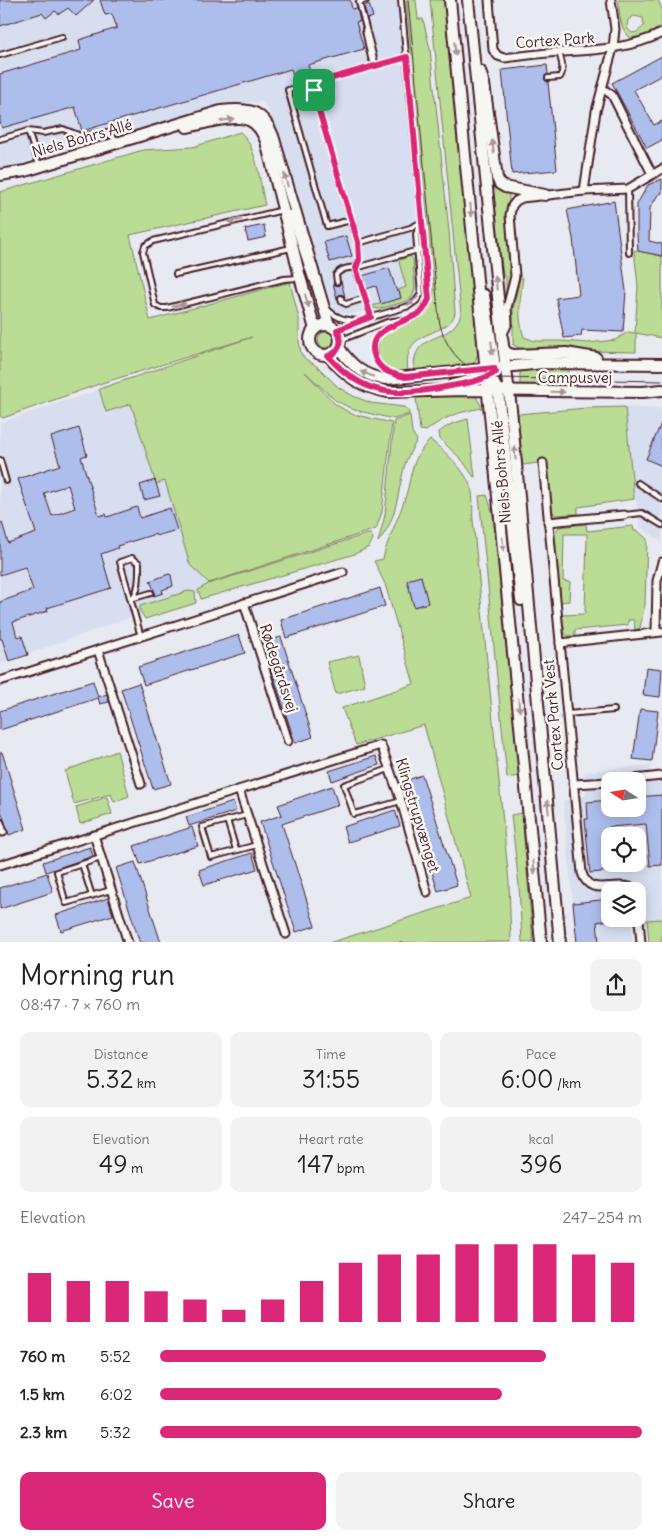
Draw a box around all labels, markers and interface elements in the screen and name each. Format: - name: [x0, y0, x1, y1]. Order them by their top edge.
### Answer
- street label: Cortex Park: [515, 28, 596, 52]
- one-way arrow: [451, 41, 459, 57]
- pin: [293, 69, 335, 111]
- icon: arrive: [300, 76, 328, 104]
- street label: Niels Bohrs Allé: [30, 115, 134, 161]
- one-way arrow: [219, 116, 235, 124]
- one-way arrow: [489, 139, 497, 155]
- one-way arrow: [282, 172, 290, 188]
- one-way arrow: [467, 203, 475, 219]
- one-way arrow: [228, 217, 243, 225]
- one-way arrow: [492, 275, 500, 291]
- one-way arrow: [304, 293, 312, 308]
- one-way arrow: [407, 295, 420, 306]
- one-way arrow: [172, 301, 187, 309]
- one-way arrow: [488, 340, 496, 356]
- street label: Campusvej: [538, 368, 612, 387]
- one-way arrow: [360, 369, 374, 377]
- one-way arrow: [550, 388, 566, 396]
- street label: Niels Bohrs Allé: [487, 420, 515, 524]
- one-way arrow: [510, 445, 518, 461]
- one-way arrow: [499, 536, 507, 552]
- street label: Rødegårdsvej: [256, 621, 302, 715]
- street label: Cortex Park Vest: [539, 659, 567, 771]
- one-way arrow: [515, 698, 523, 714]
- street label: Klingstrupvænget: [392, 756, 444, 874]
- north arrow: [601, 772, 646, 818]
- map controls: [601, 772, 646, 927]
- one-way arrow: [543, 799, 551, 815]
- button: locate: [601, 827, 646, 872]
- one-way arrow: [531, 859, 539, 875]
- button: layers: [601, 882, 646, 927]
- text: Morning run: [20, 957, 175, 993]
- button: share: [590, 959, 642, 1011]
- text: 08:47 · 7 × 760 m: [20, 994, 140, 1014]
- text: Distance: [94, 1045, 148, 1063]
- text: Time: [316, 1045, 346, 1063]
- text: Pace: [526, 1045, 556, 1063]
- text: 5.32: [86, 1063, 133, 1095]
- text: 31:55: [302, 1063, 360, 1095]
- text: 6:00: [501, 1063, 554, 1095]
- text: km: [133, 1074, 156, 1092]
- text: /km: [554, 1074, 581, 1092]
- text: Elevation: [92, 1130, 150, 1148]
- text: Heart rate: [299, 1130, 363, 1148]
- text: kcal: [528, 1130, 554, 1148]
- text: 49: [99, 1148, 128, 1180]
- text: 147: [297, 1148, 334, 1180]
- text: 396: [519, 1148, 563, 1180]
- text: m: [128, 1159, 143, 1177]
- text: bpm: [334, 1159, 365, 1177]
- text: Elevation: [20, 1207, 86, 1227]
- text: 247–254 m: [562, 1207, 642, 1227]
- text: 760 m: [20, 1346, 65, 1366]
- text: 5:52: [100, 1346, 131, 1366]
- text: 1.5 km: [20, 1384, 65, 1404]
- text: 6:02: [100, 1384, 132, 1404]
- text: 2.3 km: [20, 1422, 67, 1442]
- text: 5:32: [100, 1422, 131, 1442]
- button: Save: [20, 1472, 326, 1530]
- button: Share: [336, 1472, 642, 1530]

